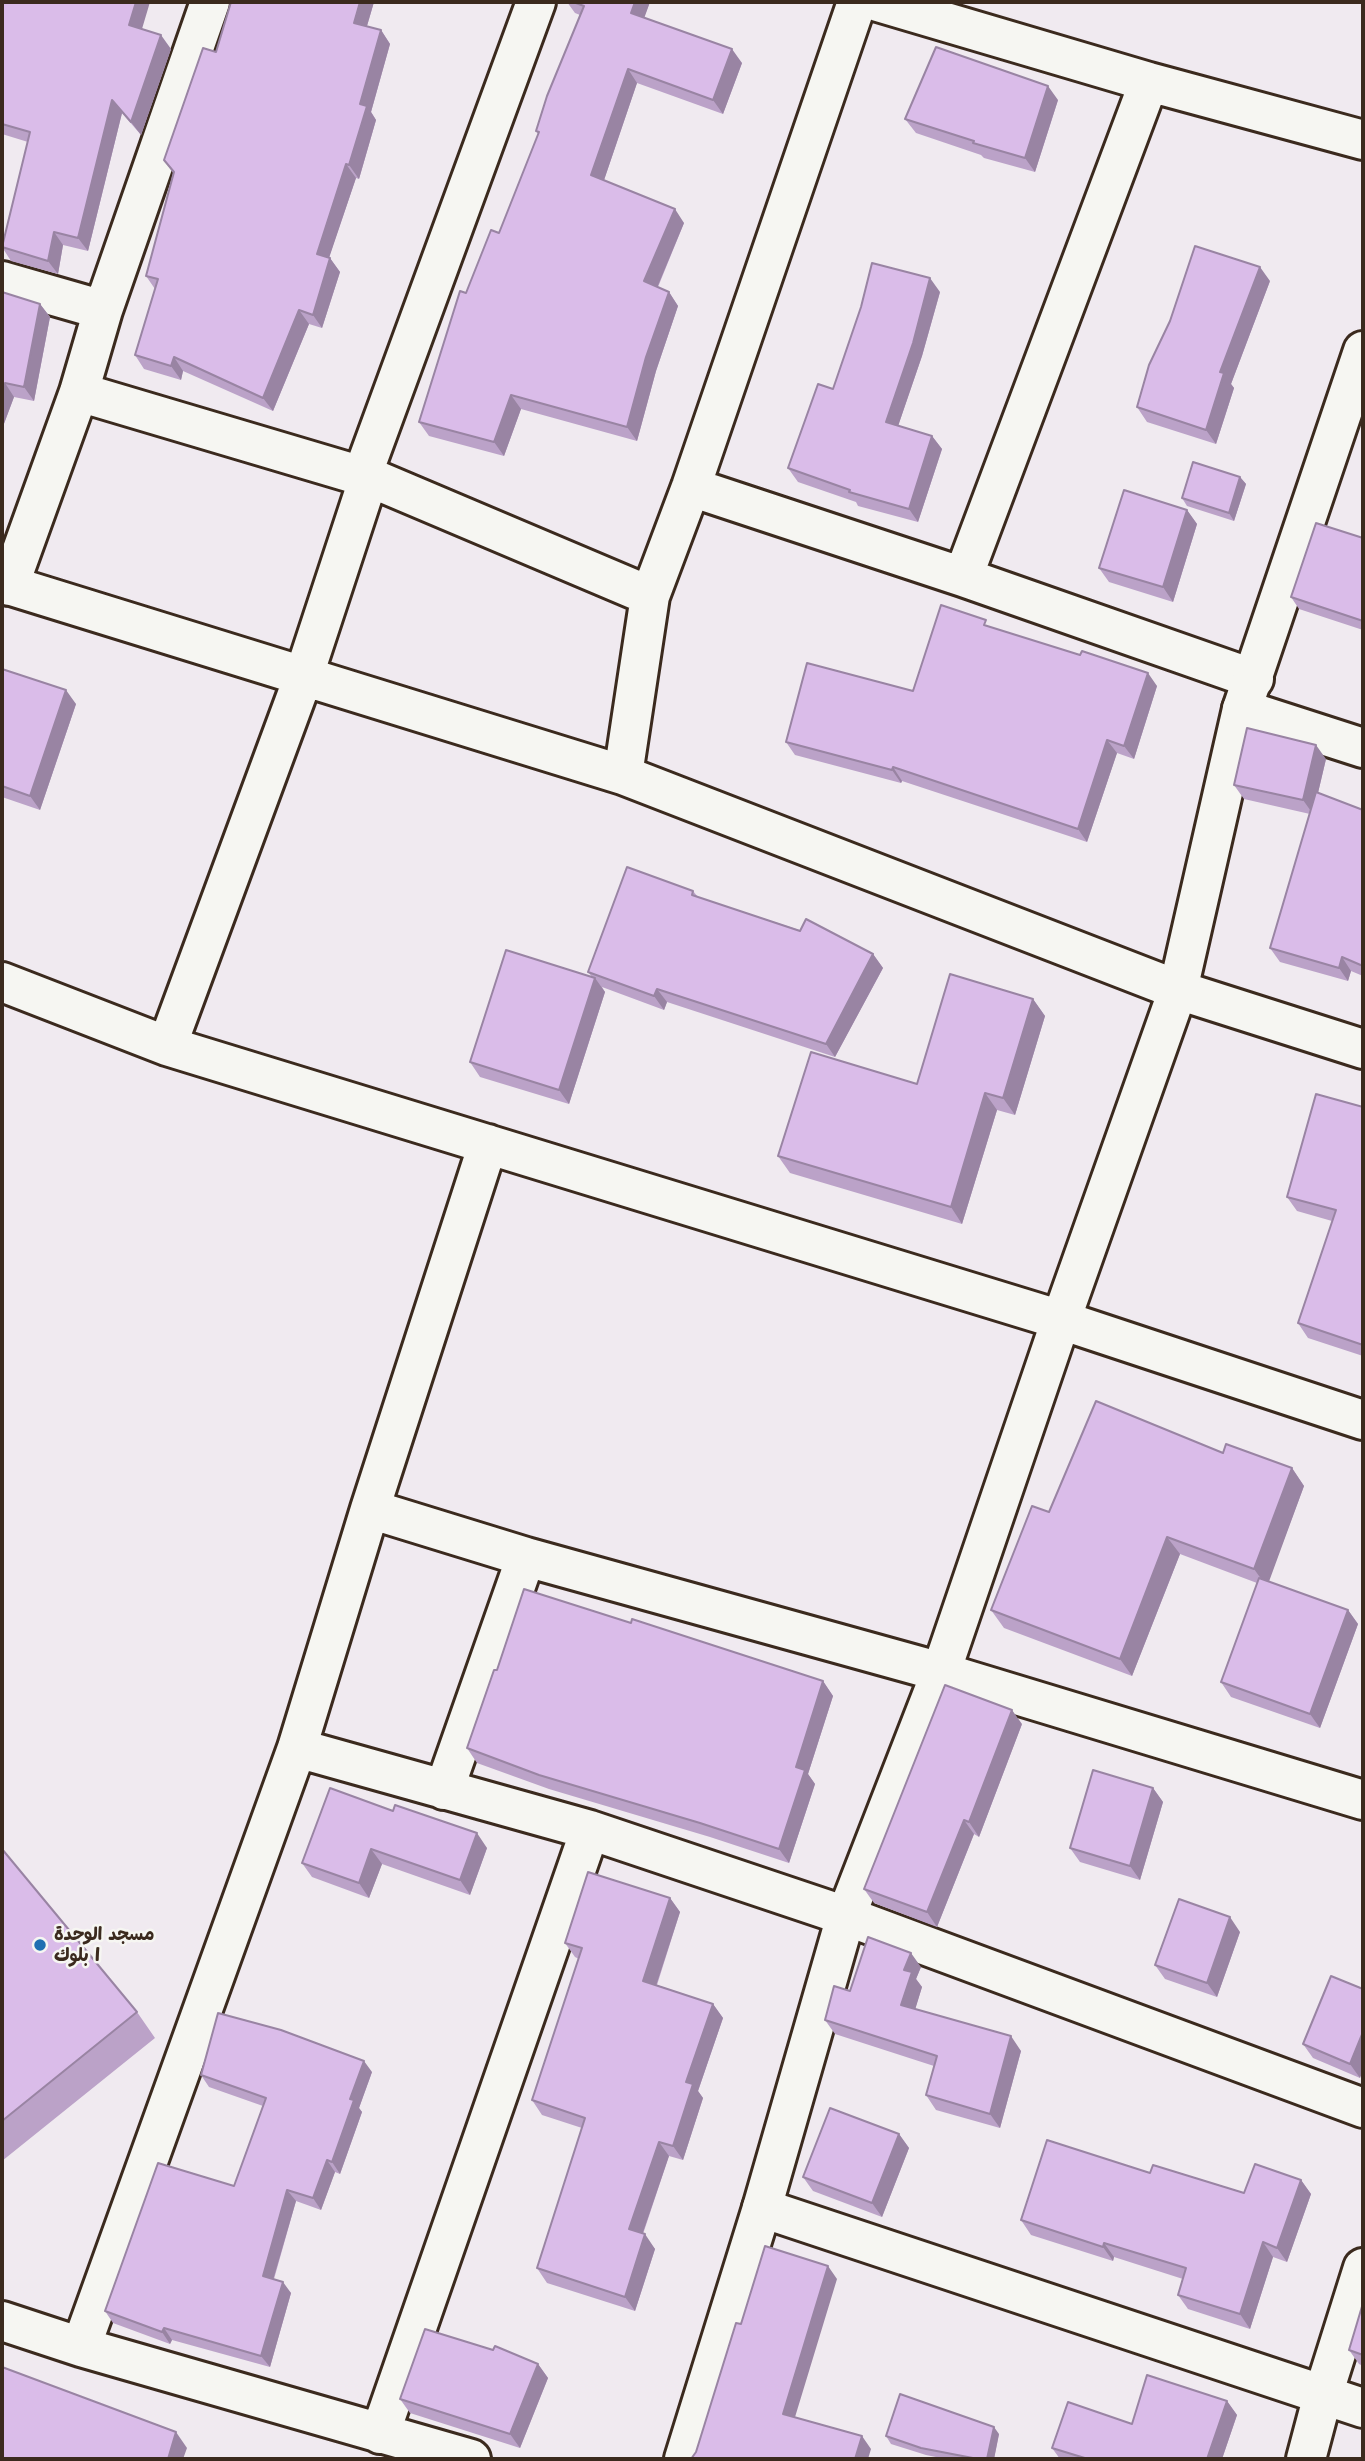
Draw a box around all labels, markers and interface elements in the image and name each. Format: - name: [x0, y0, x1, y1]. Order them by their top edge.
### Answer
- place label: مسجد الوحدة بلوك I: [54, 1924, 154, 1966]
- marker: مسجد الوحدة بلوك I: [32, 1937, 48, 1953]

